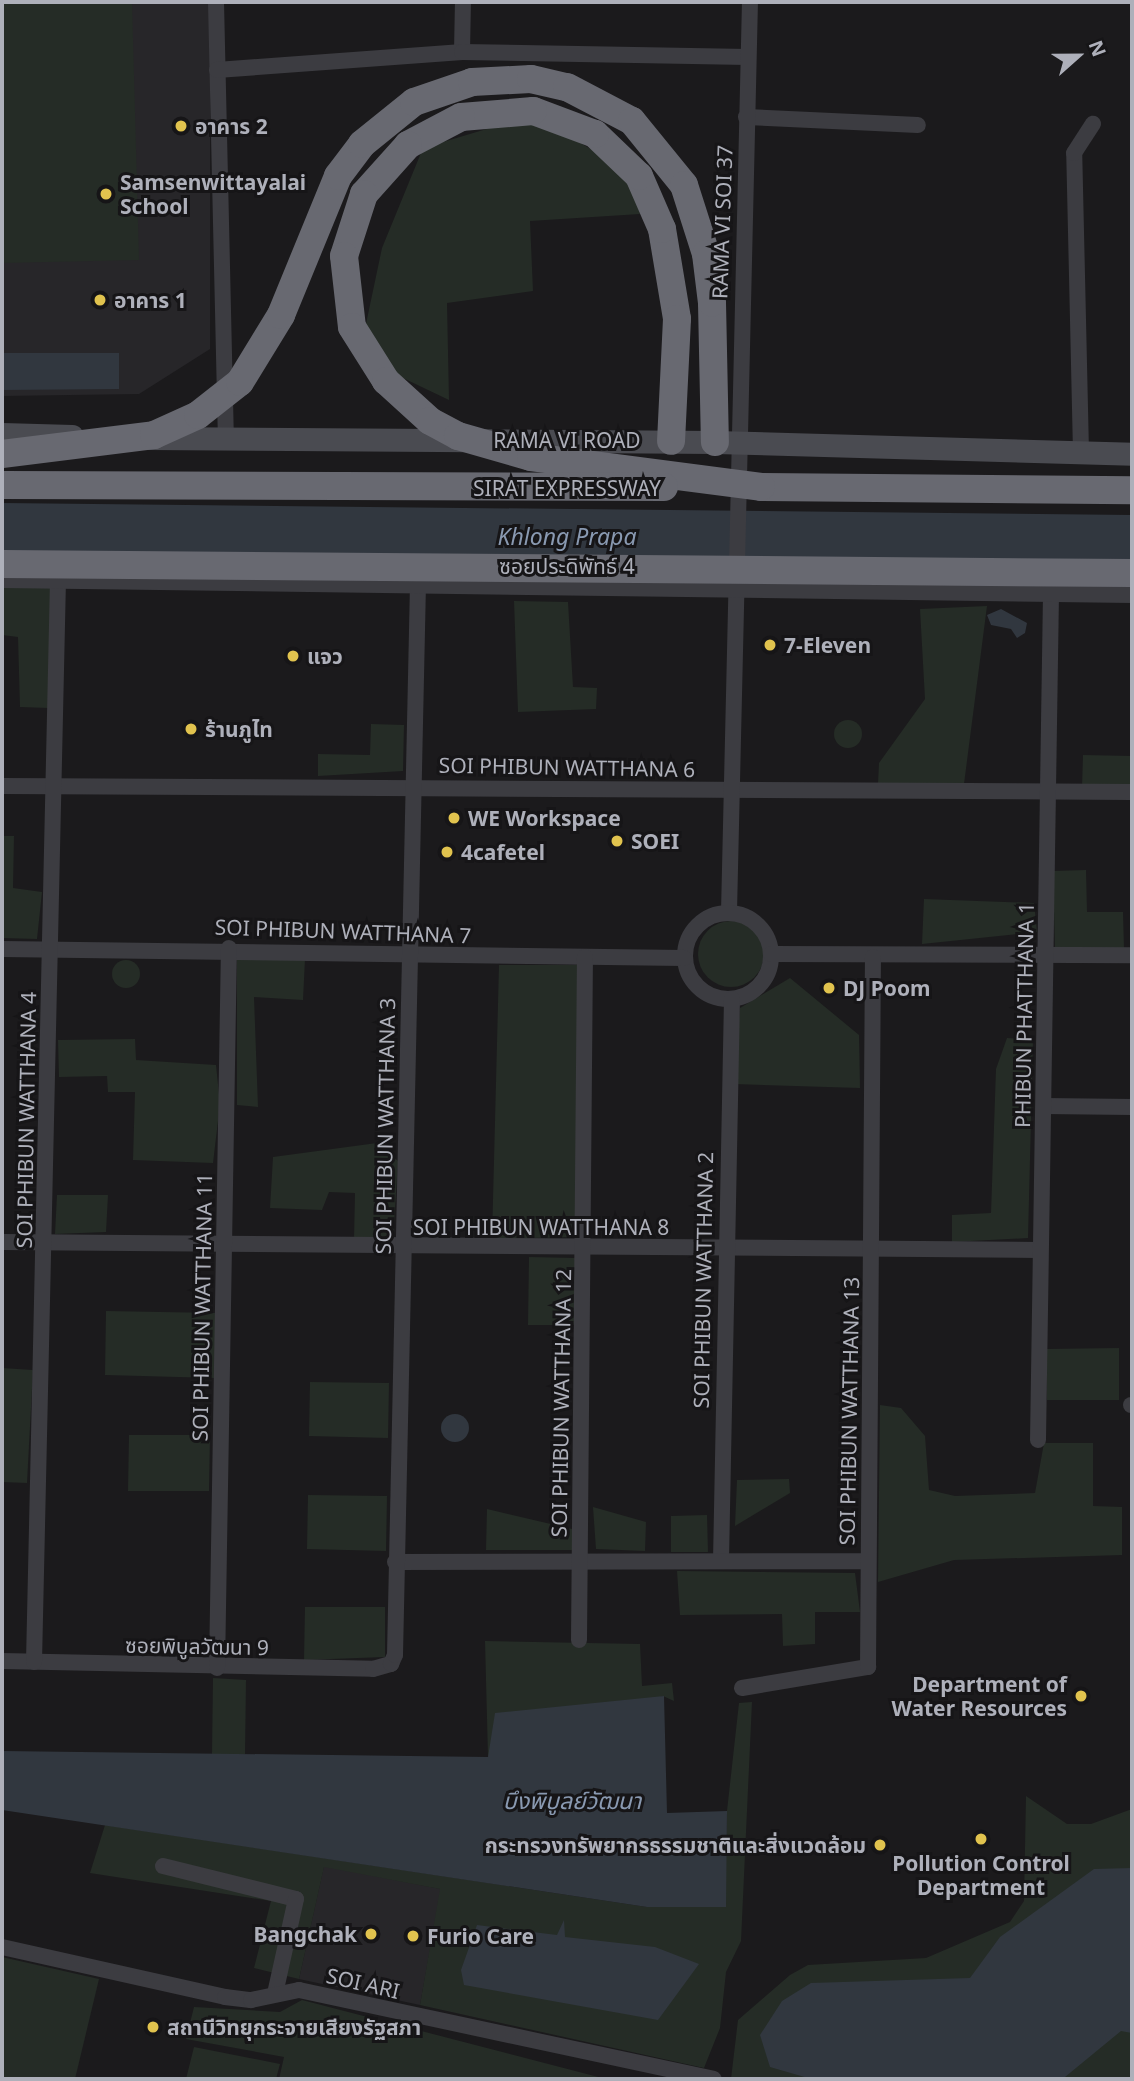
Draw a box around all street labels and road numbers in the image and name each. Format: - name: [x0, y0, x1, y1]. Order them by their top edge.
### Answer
- street label: RAMA VI SOI 37: [707, 145, 737, 299]
- street label: RAMA VI ROAD: [493, 427, 641, 453]
- street label: SIRAT EXPRESSWAY: [473, 475, 661, 501]
- street label: ซอยประดิพัทธ์ 4: [499, 553, 635, 579]
- street label: SOI PHIBUN WATTHANA 6: [439, 752, 695, 782]
- street label: PHIBUN PHATTHANA 1: [1009, 902, 1039, 1128]
- street label: SOI PHIBUN WATTHANA 7: [214, 914, 472, 948]
- street label: SOI PHIBUN WATTHANA 4: [11, 992, 41, 1248]
- street label: SOI PHIBUN WATTHANA 3: [370, 998, 400, 1254]
- street label: SOI PHIBUN WATTHANA 2: [688, 1152, 718, 1408]
- street label: SOI PHIBUN WATTHANA 11: [187, 1173, 217, 1441]
- street label: SOI PHIBUN WATTHANA 8: [413, 1214, 669, 1240]
- street label: SOI PHIBUN WATTHANA 12: [546, 1269, 576, 1537]
- street label: SOI PHIBUN WATTHANA 13: [834, 1277, 864, 1545]
- street label: ซอยพิบูลวัฒนา 9: [125, 1632, 269, 1660]
- street label: SOI ARI: [324, 1962, 402, 2004]

